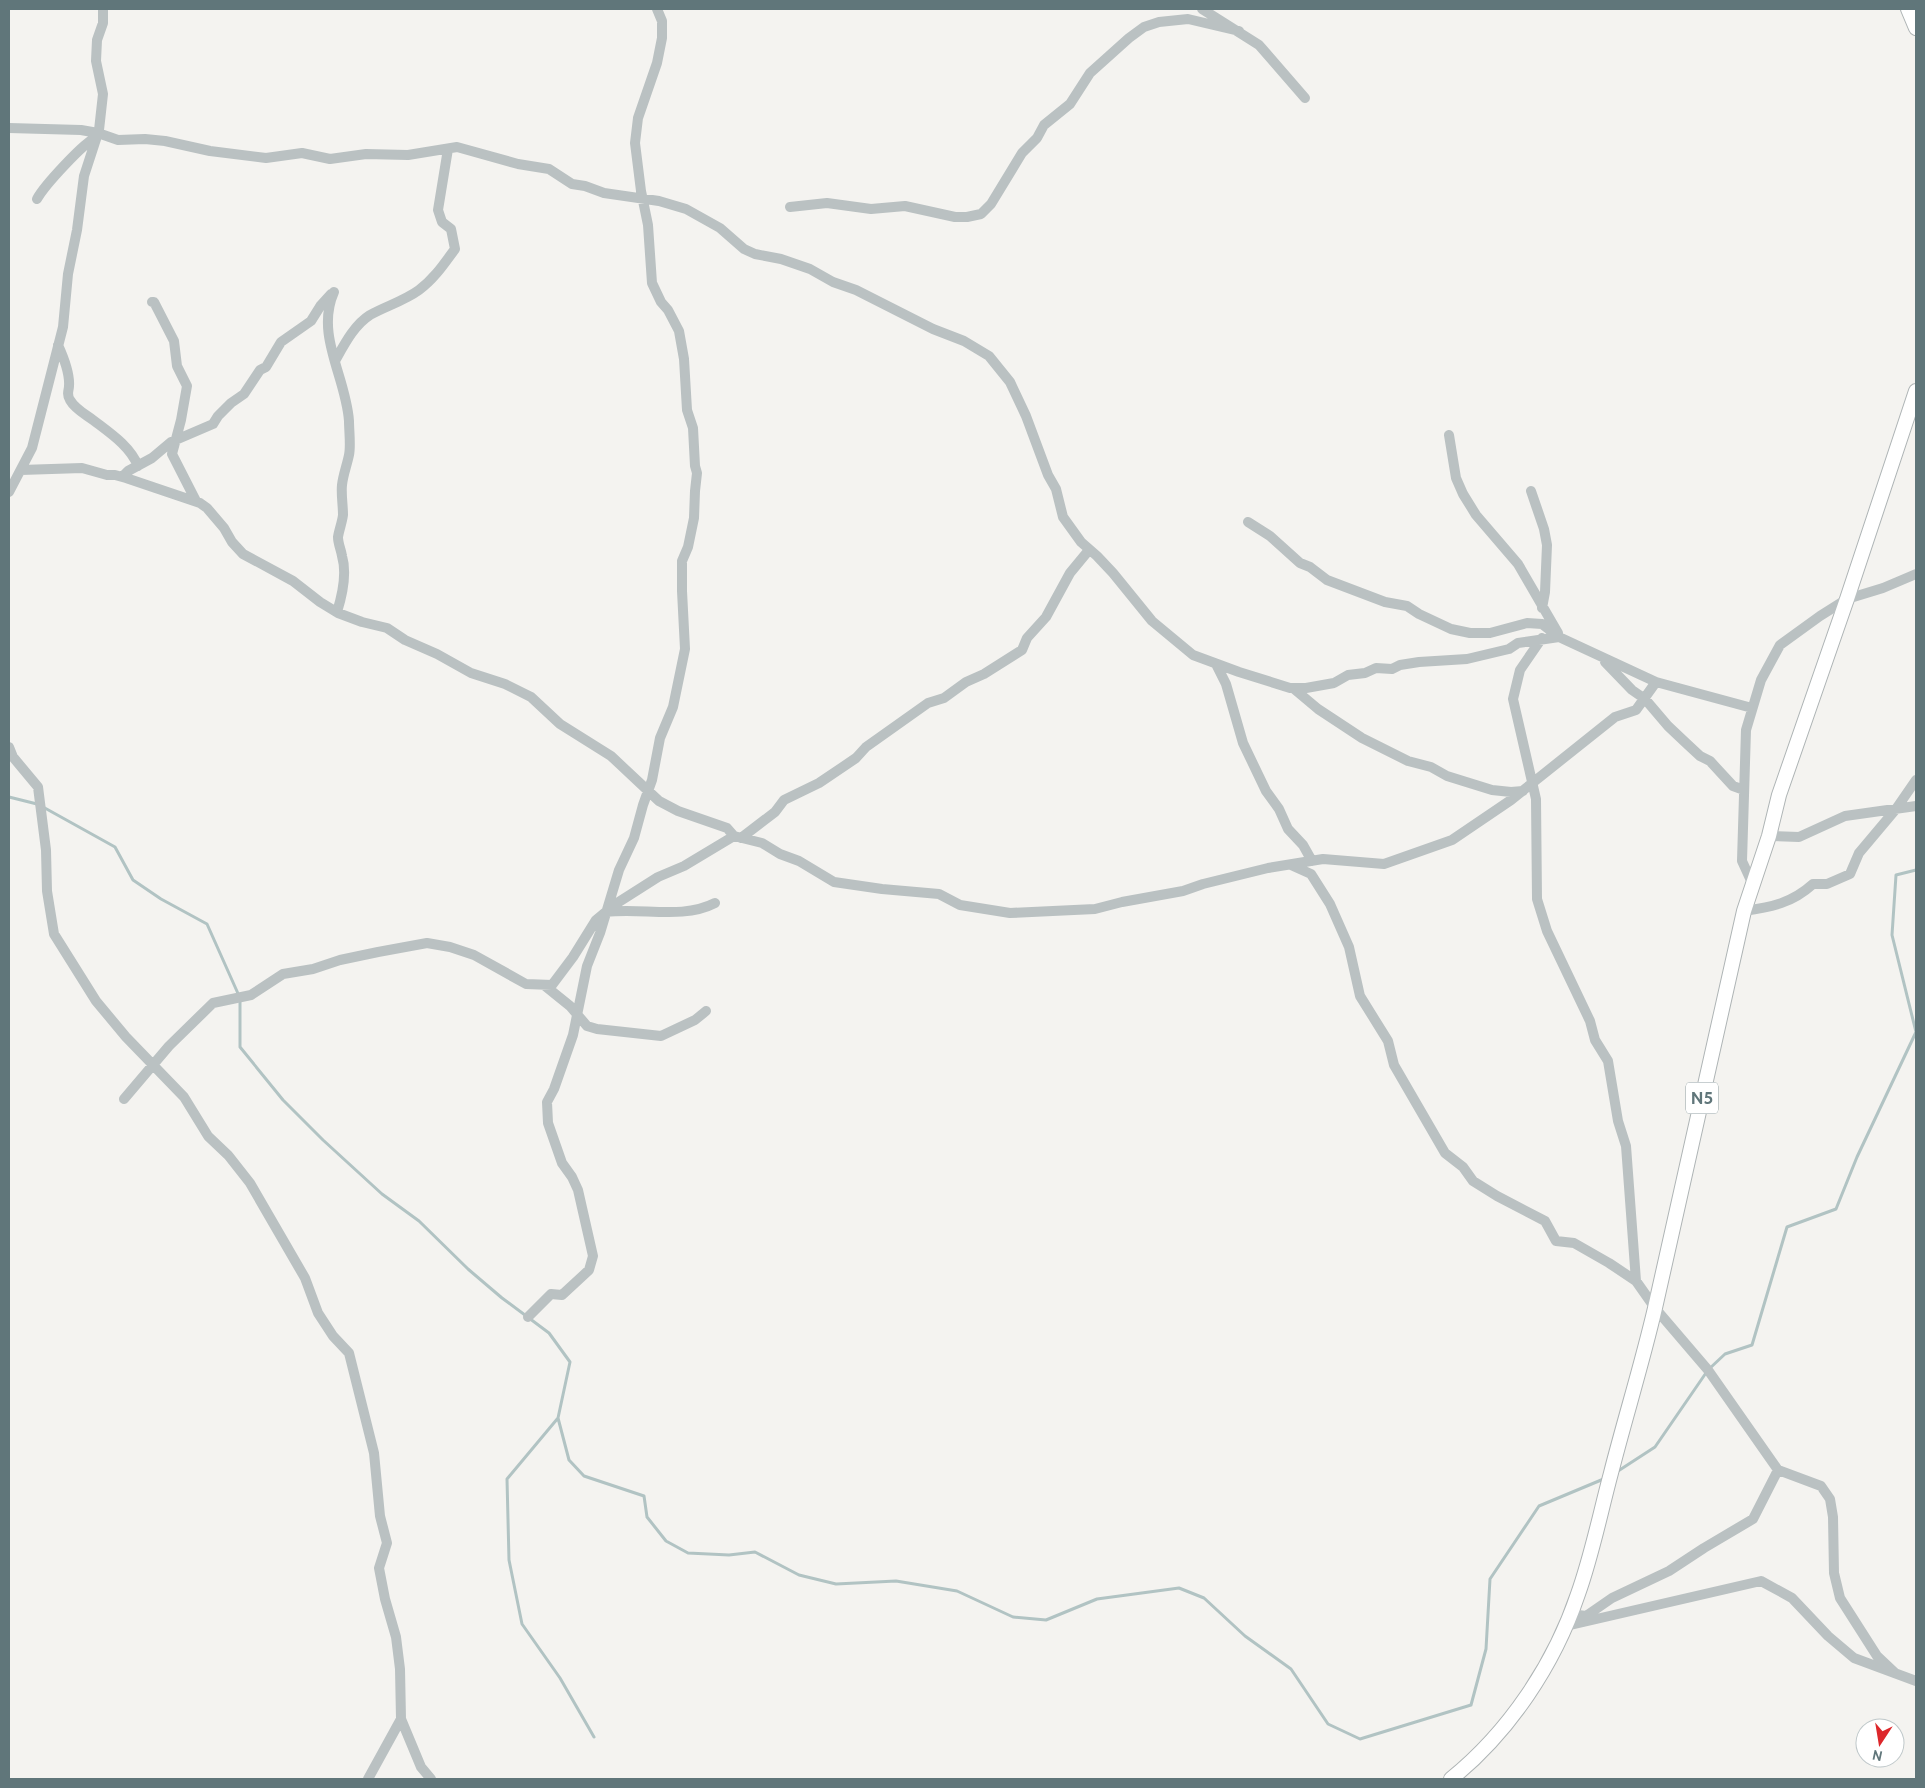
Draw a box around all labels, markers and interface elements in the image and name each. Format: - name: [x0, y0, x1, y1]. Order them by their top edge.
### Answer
- road number: N5: [1686, 1082, 1718, 1114]
- north arrow: [1855, 1718, 1905, 1768]
- text: N: [1871, 1746, 1884, 1766]

